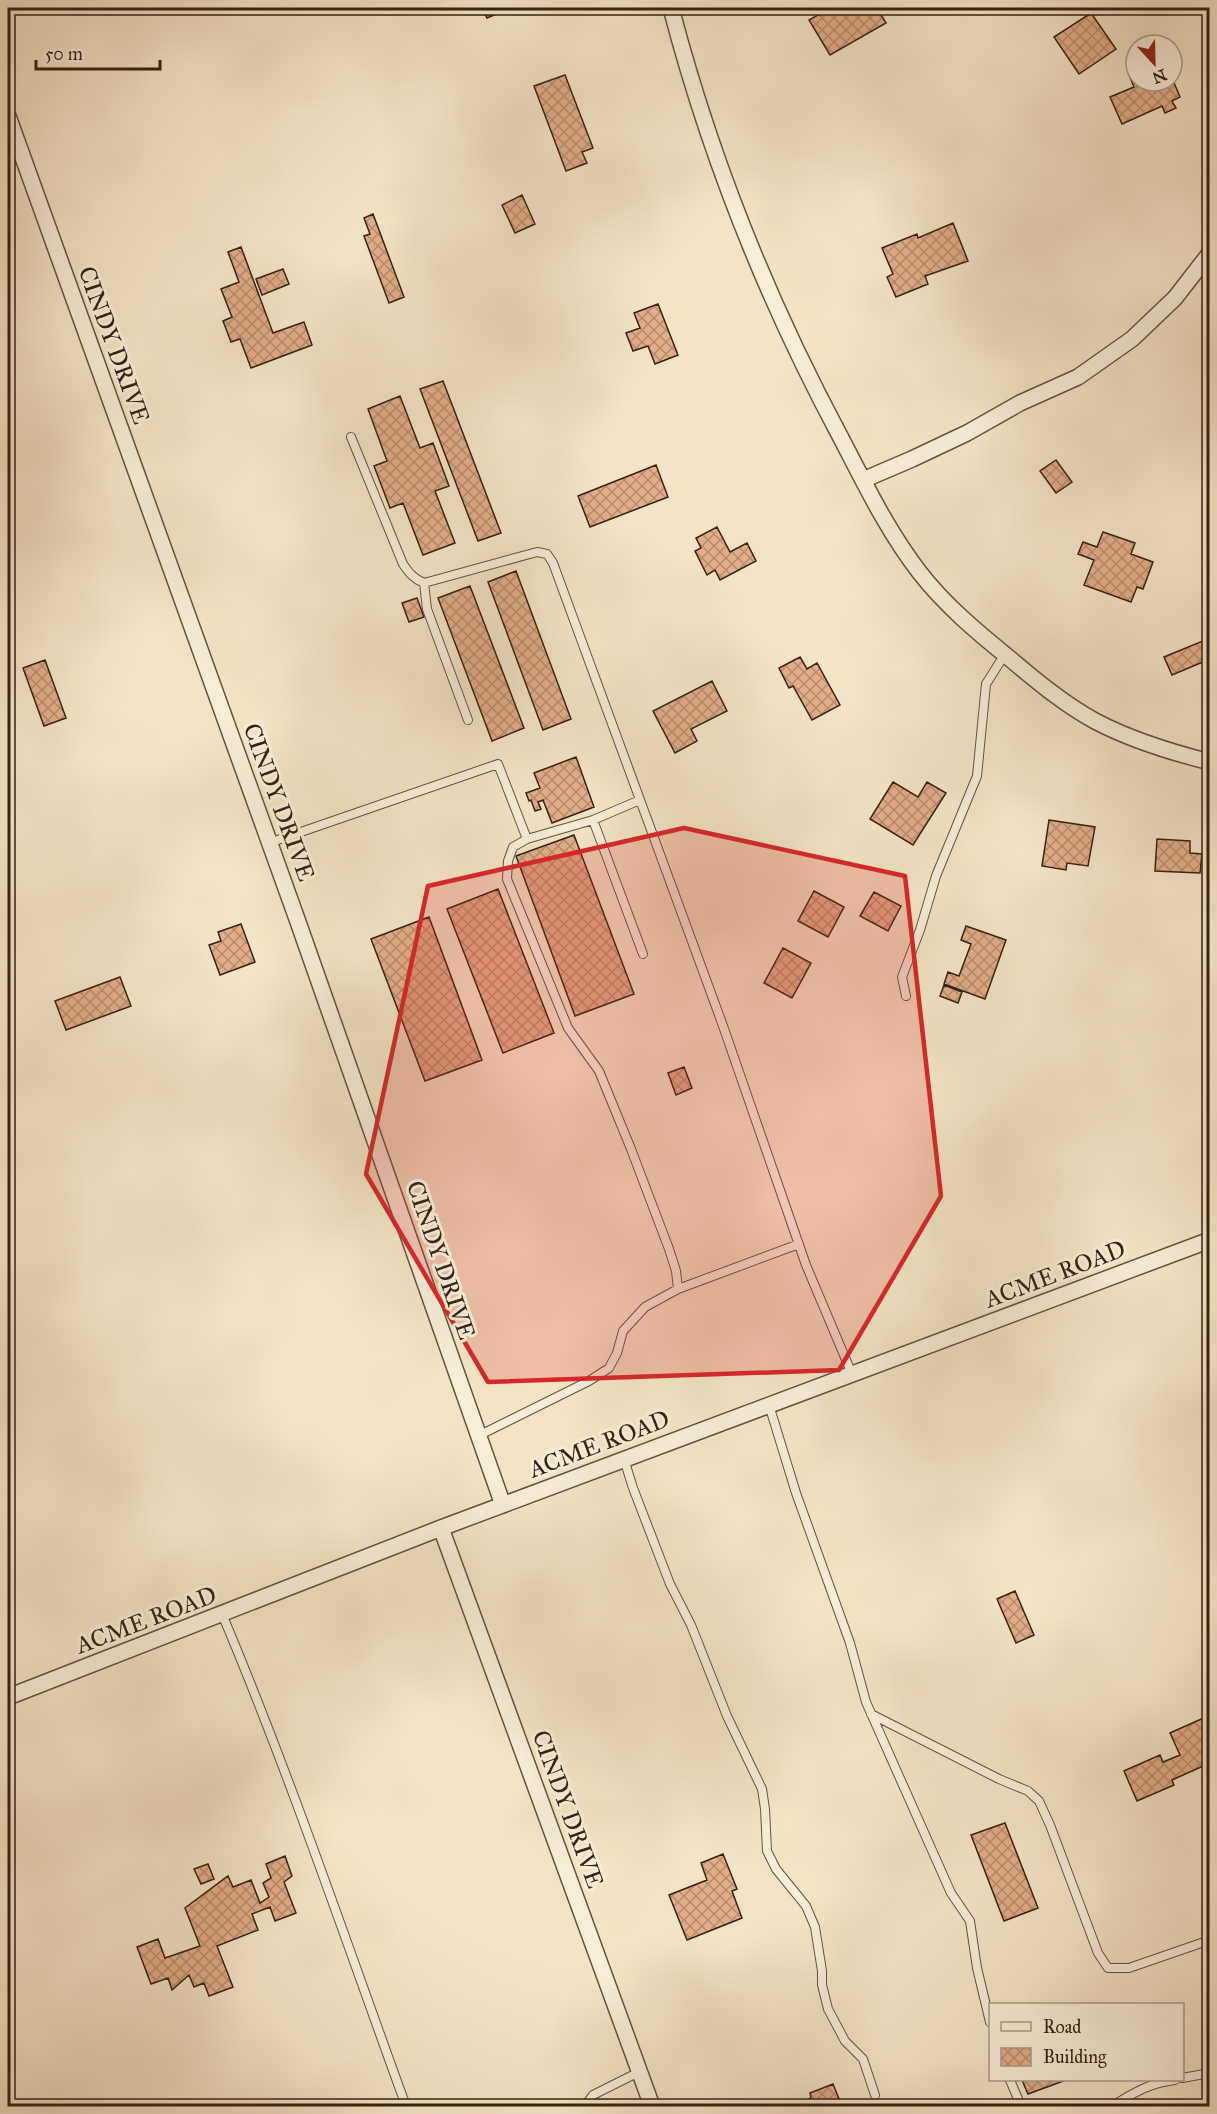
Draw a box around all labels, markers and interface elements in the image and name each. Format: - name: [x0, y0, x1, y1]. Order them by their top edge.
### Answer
- scale bar: [36, 33, 160, 71]
- north arrow: [1124, 33, 1184, 93]
- text: 50 m: [45, 43, 83, 65]
- text: N: [1149, 65, 1169, 88]
- street label: CINDY DRIVE: [72, 262, 156, 428]
- street label: CINDY DRIVE: [237, 719, 321, 885]
- street label: CINDY DRIVE: [400, 1177, 482, 1343]
- street label: ACME ROAD: [979, 1233, 1130, 1315]
- street label: ACME ROAD: [523, 1403, 674, 1485]
- street label: ACME ROAD: [70, 1579, 221, 1661]
- street label: CINDY DRIVE: [526, 1726, 610, 1892]
- legend: [989, 2003, 1184, 2081]
- text: Road: [1043, 2016, 1081, 2038]
- text: Building: [1043, 2046, 1107, 2069]

